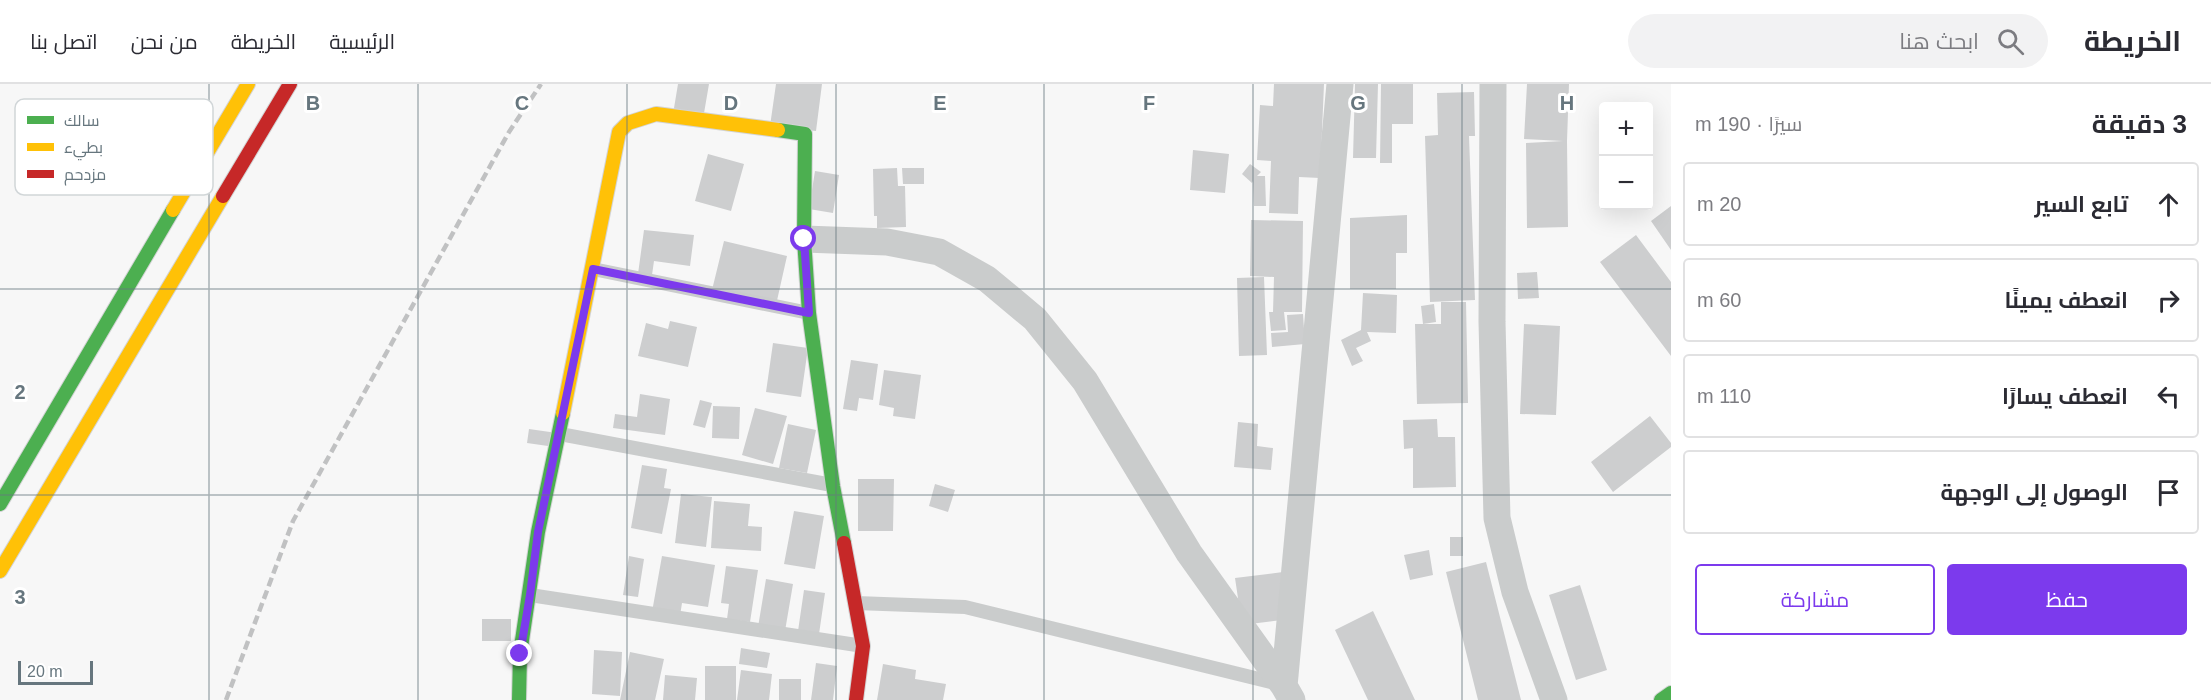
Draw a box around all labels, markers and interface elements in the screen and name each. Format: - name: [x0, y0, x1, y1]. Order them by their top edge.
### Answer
- search box: [1628, 14, 2048, 68]
- icon: search: [1994, 25, 2027, 58]
- text: الخريطة: [2084, 26, 2181, 57]
- text: ابحث هنا: [1899, 29, 1979, 54]
- text: اتصل بنا: [30, 30, 98, 53]
- text: من نحن: [131, 30, 198, 53]
- text: الخريطة: [231, 30, 296, 53]
- text: الرئيسية: [329, 30, 395, 53]
- text: B: [306, 92, 320, 114]
- text: C: [515, 92, 529, 114]
- text: D: [724, 92, 738, 114]
- text: E: [933, 92, 947, 114]
- text: F: [1143, 92, 1155, 114]
- text: G: [1350, 92, 1366, 114]
- text: H: [1560, 92, 1574, 114]
- legend: [15, 99, 213, 195]
- map controls: [1599, 102, 1653, 210]
- button: +: [1599, 102, 1653, 156]
- text: 3 دقيقة: [2092, 109, 2187, 139]
- text: سالك: [64, 112, 99, 129]
- text: سيرًا · 190 m: [1695, 113, 1802, 135]
- text: بطيء: [64, 139, 103, 161]
- button: −: [1599, 156, 1653, 210]
- text: مزدحم: [64, 166, 106, 186]
- icon: ahead: [2152, 188, 2185, 221]
- text: تابع السير: [2034, 192, 2128, 217]
- text: 20 m: [1697, 193, 1741, 215]
- route start: [790, 225, 816, 251]
- icon: right: [2152, 284, 2185, 317]
- text: انعطف يمينًا: [2005, 288, 2128, 313]
- text: 60 m: [1697, 289, 1741, 311]
- icon: left: [2152, 380, 2185, 413]
- text: 2: [14, 381, 26, 403]
- text: انعطف يسارًا: [2002, 384, 2128, 409]
- text: 110 m: [1697, 385, 1751, 407]
- icon: arrive: [2152, 476, 2185, 509]
- text: الوصول إلى الوجهة: [1941, 480, 2128, 505]
- button: مشاركة: [1695, 564, 1935, 635]
- button: حفظ: [1947, 564, 2187, 635]
- text: 3: [14, 586, 26, 608]
- route end: [506, 640, 532, 666]
- scale bar: [18, 658, 93, 686]
- text: 20 m: [27, 663, 63, 680]

